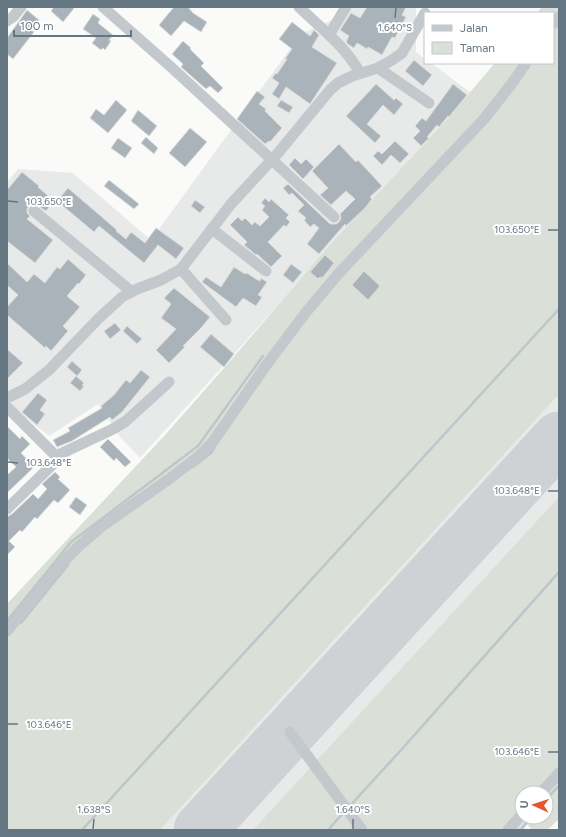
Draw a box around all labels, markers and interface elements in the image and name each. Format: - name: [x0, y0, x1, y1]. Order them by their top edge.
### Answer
- scale bar: [14, 12, 131, 38]
- legend: [424, 12, 554, 64]
- text: 100 m: [20, 19, 54, 33]
- text: 1.640°S: [378, 21, 412, 34]
- text: Jalan: [460, 21, 488, 35]
- text: Taman: [460, 41, 495, 55]
- text: 103.650°E: [26, 195, 72, 208]
- text: 103.650°E: [494, 223, 540, 236]
- text: 103.648°E: [26, 456, 72, 469]
- text: 103.648°E: [494, 484, 540, 497]
- text: 103.646°E: [26, 718, 72, 731]
- text: 103.646°E: [494, 745, 540, 758]
- north arrow: [514, 785, 554, 825]
- text: U: [518, 800, 531, 809]
- text: 1.638°S: [77, 803, 111, 816]
- text: 1.640°S: [336, 803, 370, 816]

